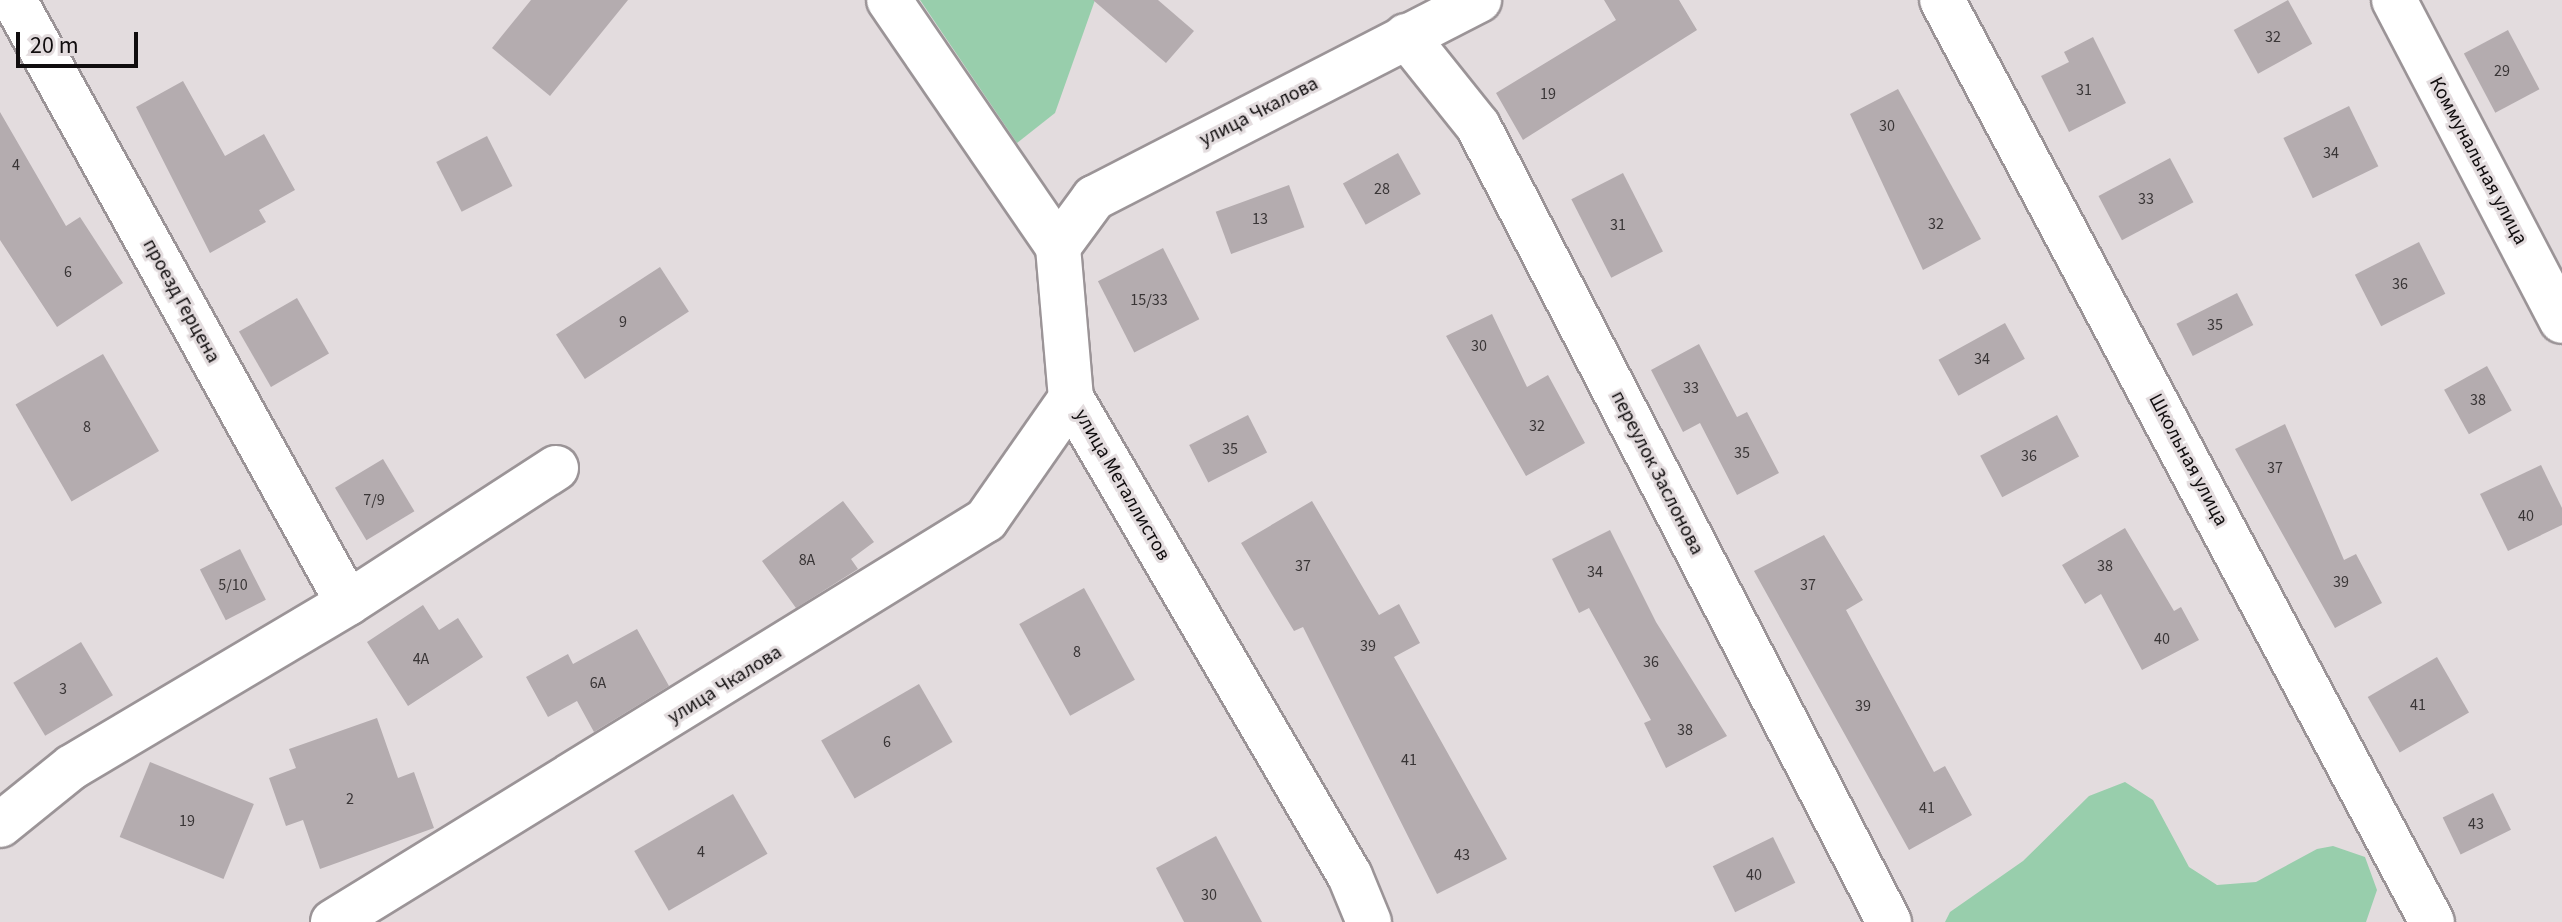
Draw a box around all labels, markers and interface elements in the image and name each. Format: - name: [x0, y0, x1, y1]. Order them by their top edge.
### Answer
- scale bar: [20, 16, 142, 66]
- house number: 32: [2265, 27, 2281, 47]
- text: 20 m: [30, 28, 79, 63]
- house number: 29: [2494, 61, 2510, 81]
- street label: улица Чкалова: [1196, 72, 1322, 152]
- street label: Коммунальная улица: [2424, 73, 2532, 249]
- house number: 31: [2076, 80, 2092, 100]
- house number: 19: [1540, 84, 1556, 104]
- house number: 30: [1879, 116, 1895, 136]
- house number: 34: [2323, 143, 2339, 163]
- house number: 4: [12, 155, 20, 175]
- house number: 28: [1374, 179, 1390, 199]
- house number: 33: [2138, 189, 2154, 209]
- house number: 13: [1252, 209, 1268, 229]
- house number: 32: [1928, 214, 1944, 234]
- house number: 31: [1610, 215, 1626, 235]
- street label: проезд Герцена: [137, 235, 225, 367]
- house number: 6: [64, 262, 72, 282]
- house number: 36: [2392, 274, 2408, 294]
- house number: 15/33: [1130, 290, 1168, 310]
- house number: 9: [619, 312, 627, 332]
- house number: 35: [2207, 315, 2223, 335]
- house number: 30: [1471, 336, 1487, 356]
- house number: 34: [1974, 349, 1990, 369]
- house number: 33: [1683, 378, 1699, 398]
- street label: переулок Заслонова: [1605, 387, 1709, 559]
- street label: Школьная улица: [2143, 390, 2233, 530]
- house number: 38: [2470, 390, 2486, 410]
- street label: улица Металлистов: [1069, 405, 1175, 565]
- house number: 32: [1529, 416, 1545, 436]
- house number: 8: [83, 417, 91, 437]
- house number: 35: [1222, 439, 1238, 459]
- house number: 35: [1734, 443, 1750, 463]
- house number: 36: [2021, 446, 2037, 466]
- house number: 37: [2267, 458, 2283, 478]
- house number: 7/9: [363, 490, 385, 510]
- house number: 40: [2518, 506, 2534, 526]
- house number: 8А: [799, 550, 815, 570]
- house number: 37: [1295, 556, 1311, 576]
- house number: 38: [2097, 556, 2113, 576]
- house number: 34: [1587, 562, 1603, 582]
- house number: 39: [2333, 572, 2349, 592]
- house number: 5/10: [218, 575, 248, 595]
- house number: 37: [1800, 575, 1816, 595]
- house number: 40: [2154, 629, 2170, 649]
- house number: 39: [1360, 636, 1376, 656]
- street label: улица Чкалова: [664, 640, 786, 730]
- house number: 8: [1073, 642, 1081, 662]
- house number: 4А: [413, 649, 429, 669]
- house number: 36: [1643, 652, 1659, 672]
- house number: 6А: [590, 673, 606, 693]
- house number: 3: [59, 679, 67, 699]
- house number: 41: [2410, 695, 2426, 715]
- house number: 39: [1855, 696, 1871, 716]
- house number: 38: [1677, 720, 1693, 740]
- house number: 6: [883, 732, 891, 752]
- house number: 41: [1401, 750, 1417, 770]
- house number: 2: [346, 789, 354, 809]
- house number: 41: [1919, 798, 1935, 818]
- house number: 19: [179, 811, 195, 831]
- house number: 43: [2468, 814, 2484, 834]
- house number: 4: [697, 842, 705, 862]
- house number: 43: [1454, 845, 1470, 865]
- house number: 40: [1746, 865, 1762, 885]
- house number: 30: [1201, 885, 1217, 905]

